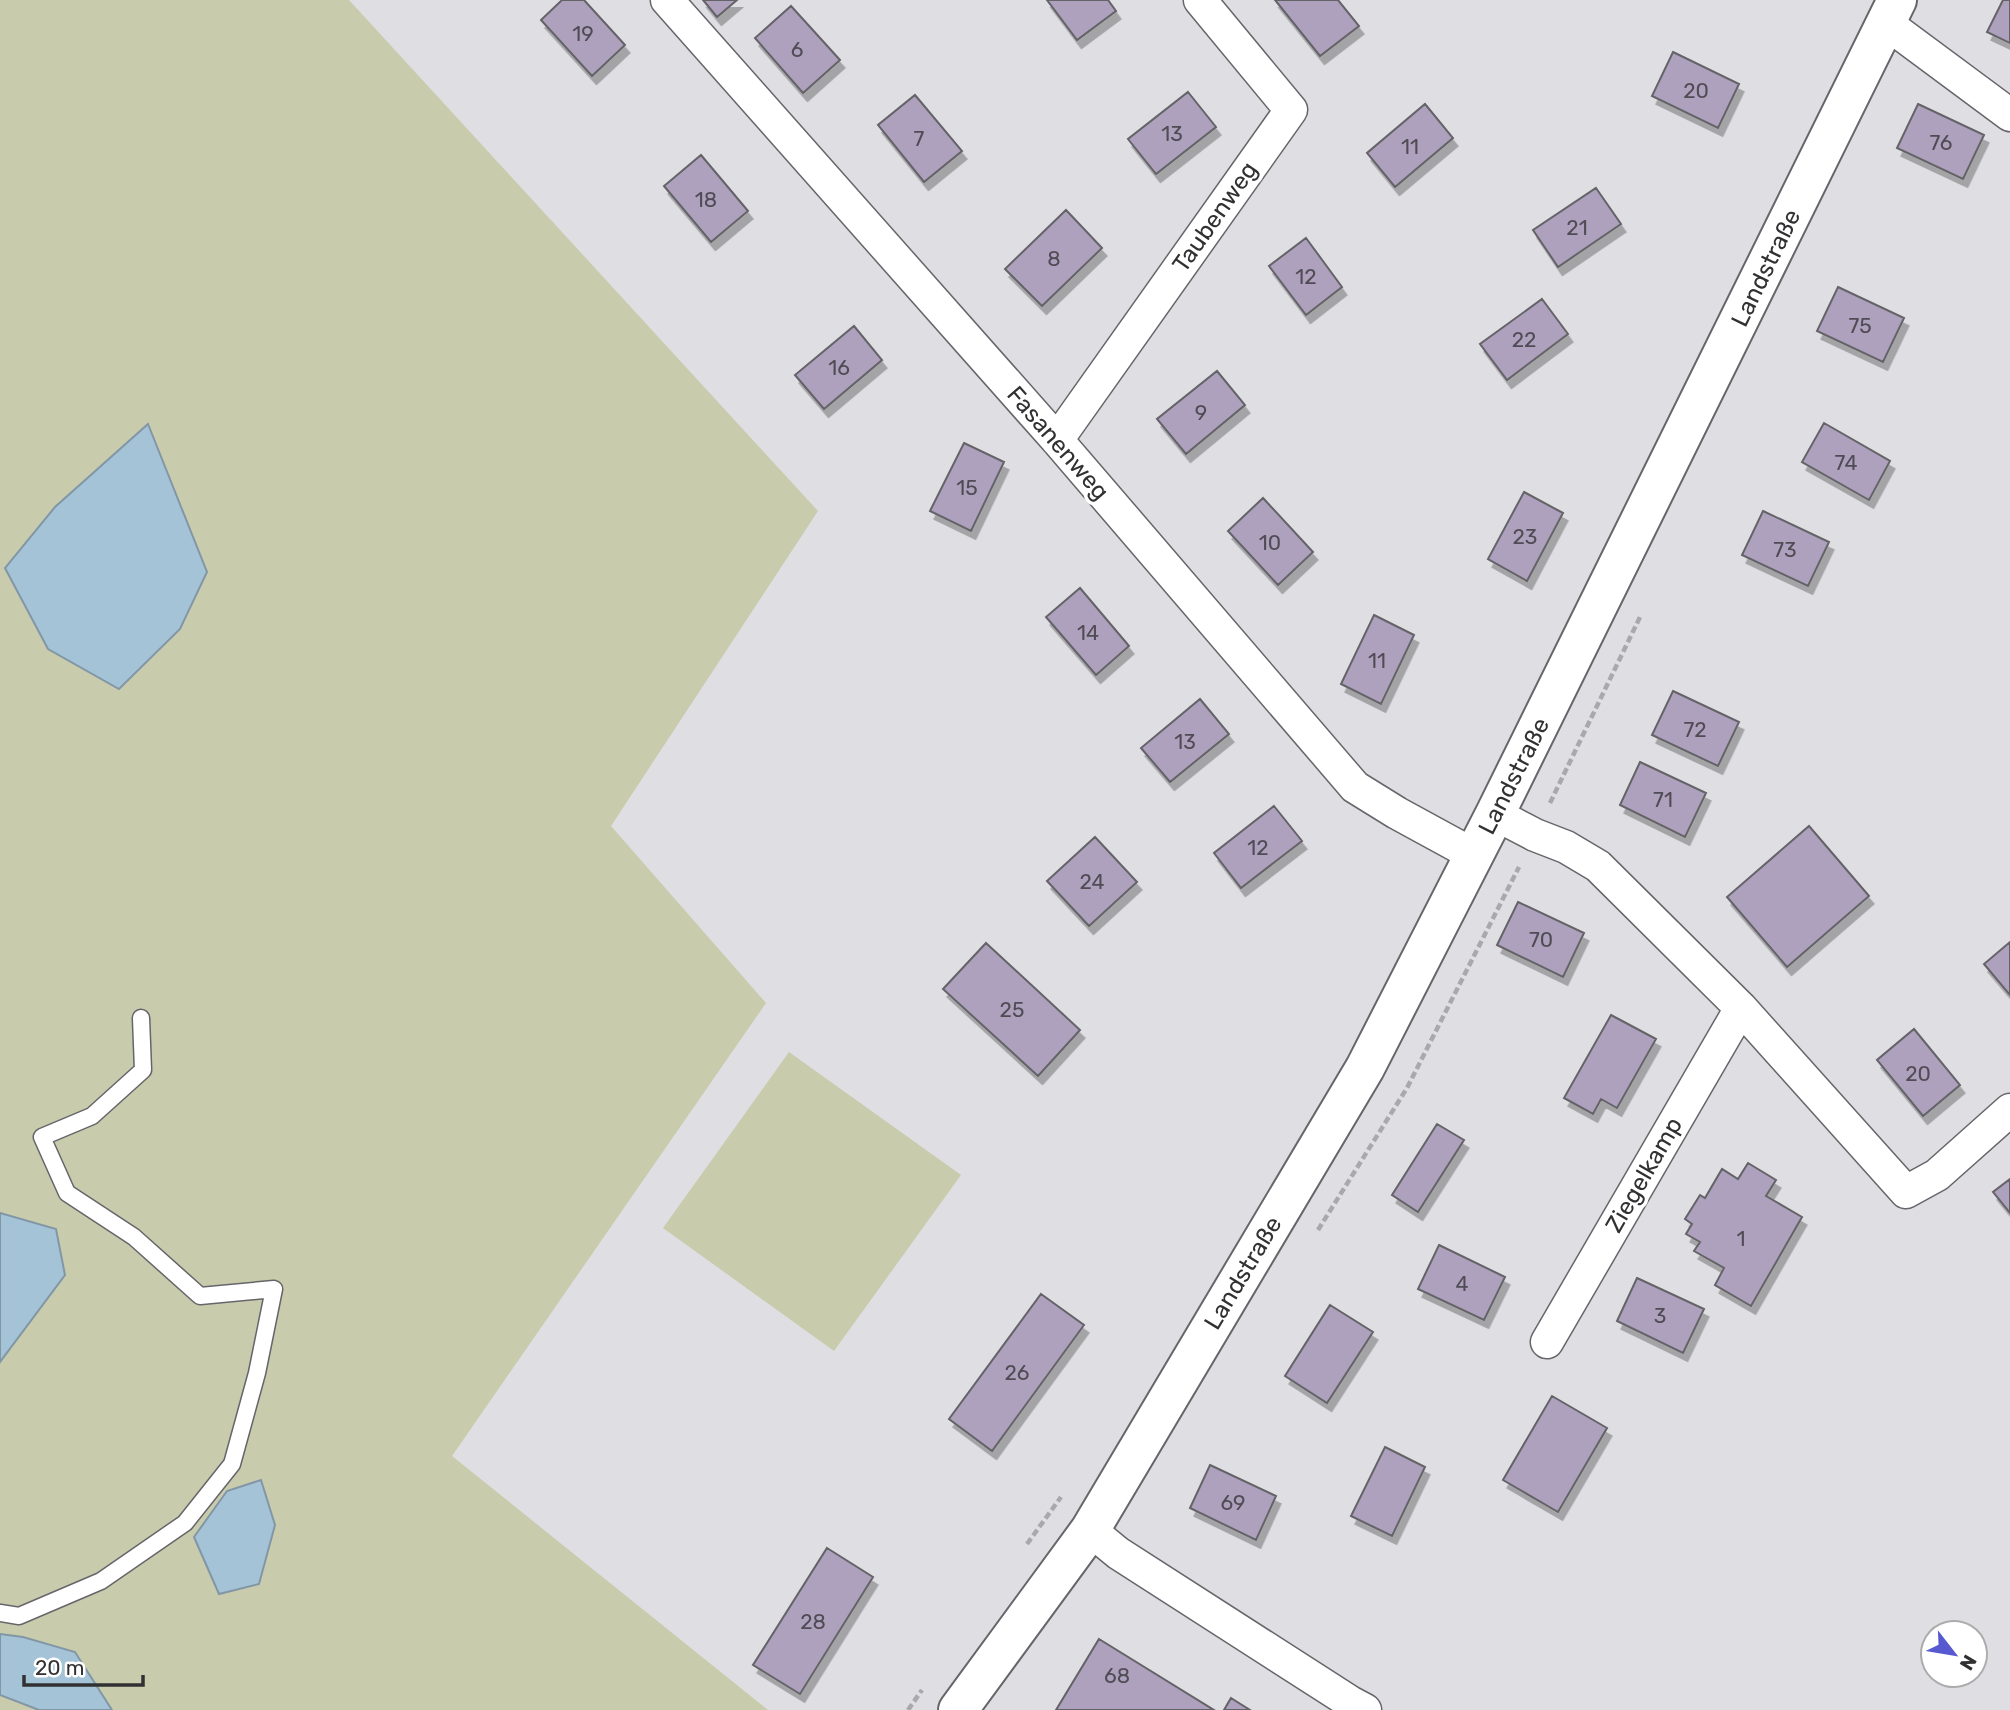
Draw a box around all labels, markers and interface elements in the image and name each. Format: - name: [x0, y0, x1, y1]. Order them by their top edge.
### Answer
- house number: 19: [572, 21, 594, 46]
- house number: 6: [791, 37, 803, 62]
- house number: 20: [1683, 78, 1709, 103]
- house number: 13: [1161, 121, 1183, 146]
- house number: 7: [914, 126, 925, 151]
- house number: 76: [1930, 130, 1952, 155]
- house number: 11: [1401, 134, 1419, 159]
- street label: Taubenweg: [1167, 156, 1263, 278]
- house number: 18: [695, 187, 717, 212]
- street label: Landstraße: [1726, 205, 1806, 331]
- house number: 21: [1566, 215, 1588, 240]
- house number: 8: [1047, 246, 1061, 271]
- house number: 12: [1295, 264, 1317, 289]
- house number: 75: [1848, 313, 1872, 338]
- house number: 22: [1512, 327, 1536, 352]
- house number: 16: [828, 355, 850, 380]
- street label: Fasanenweg: [1001, 381, 1115, 505]
- house number: 9: [1195, 400, 1207, 425]
- house number: 74: [1834, 450, 1858, 475]
- house number: 15: [956, 475, 978, 500]
- house number: 23: [1513, 524, 1537, 549]
- house number: 10: [1259, 530, 1281, 555]
- house number: 73: [1773, 537, 1797, 562]
- house number: 14: [1077, 620, 1099, 645]
- house number: 11: [1368, 648, 1386, 673]
- street label: Landstraße: [1473, 713, 1555, 839]
- house number: 72: [1683, 717, 1707, 742]
- house number: 13: [1174, 729, 1196, 754]
- house number: 71: [1653, 787, 1673, 812]
- house number: 12: [1247, 835, 1269, 860]
- house number: 24: [1079, 869, 1105, 894]
- house number: 70: [1529, 927, 1553, 952]
- house number: 25: [1000, 997, 1024, 1022]
- house number: 20: [1905, 1061, 1931, 1086]
- street label: Ziegelkamp: [1600, 1112, 1688, 1238]
- street label: Landstraße: [1198, 1211, 1288, 1335]
- house number: 1: [1737, 1226, 1746, 1251]
- house number: 4: [1455, 1271, 1469, 1296]
- house number: 3: [1654, 1303, 1666, 1328]
- house number: 26: [1005, 1360, 1030, 1385]
- house number: 69: [1220, 1490, 1246, 1515]
- house number: 28: [800, 1609, 826, 1634]
- north arrow: [1919, 1619, 1989, 1689]
- scale bar: [24, 1644, 144, 1688]
- text: N: [1955, 1651, 1982, 1674]
- text: 20 m: [35, 1655, 84, 1680]
- house number: 68: [1104, 1663, 1130, 1688]

